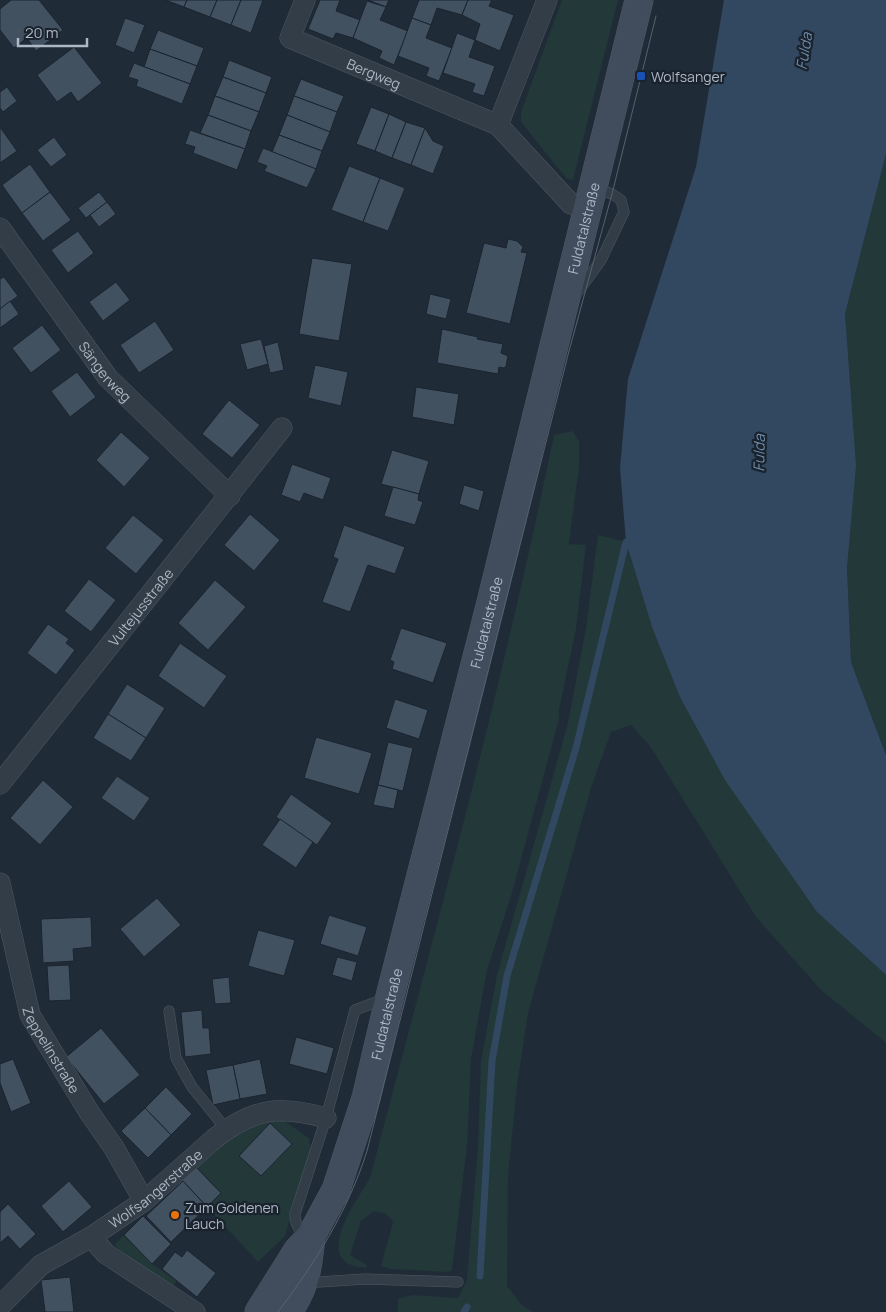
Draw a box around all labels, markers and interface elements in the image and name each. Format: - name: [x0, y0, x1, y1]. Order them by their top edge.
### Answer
- scale bar: [18, 15, 86, 47]
- text: 20 m: [25, 22, 58, 43]
- water label: Fulda: [791, 30, 817, 71]
- street label: Bergweg: [344, 53, 404, 93]
- place label: Wolfsanger: [651, 67, 725, 86]
- marker: Wolfsanger: [635, 70, 647, 82]
- street label: Fuldatalstraße: [563, 180, 603, 276]
- street label: Sängerweg: [75, 337, 136, 406]
- water label: Fulda: [748, 434, 770, 472]
- street label: Vultejusstraße: [104, 564, 177, 650]
- street label: Fuldatalstraße: [465, 575, 506, 670]
- street label: Fuldatalstraße: [366, 966, 406, 1061]
- street label: Zeppelinstraße: [19, 1005, 85, 1097]
- street label: Wolfsangerstraße: [105, 1145, 206, 1232]
- place label: Zum Goldenen Lauch: [185, 1198, 279, 1233]
- marker: Zum Goldenen Lauch: [169, 1209, 181, 1221]

